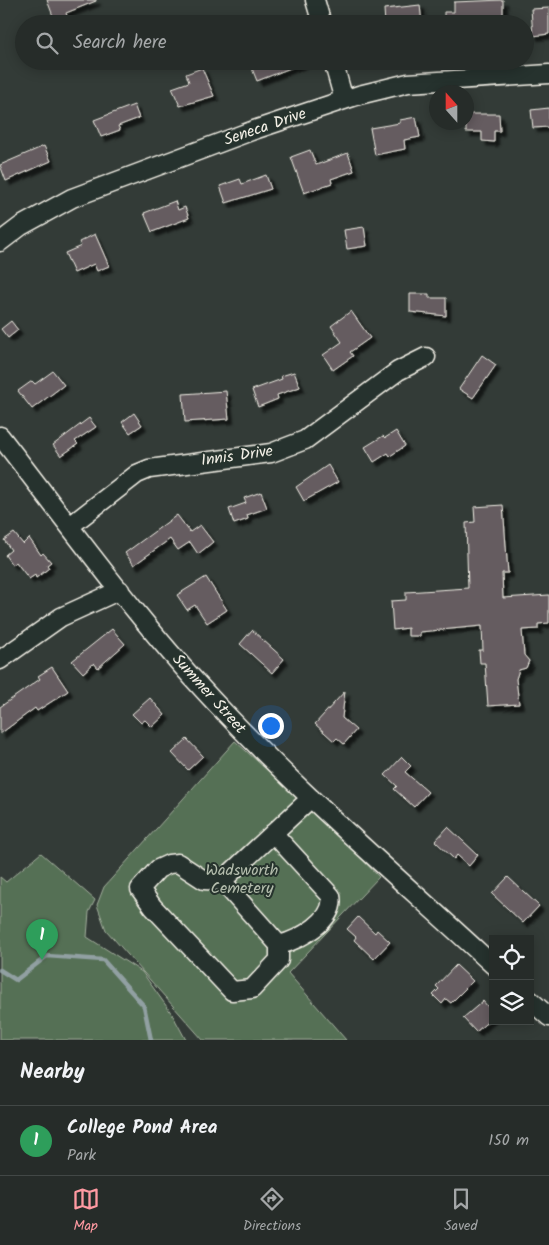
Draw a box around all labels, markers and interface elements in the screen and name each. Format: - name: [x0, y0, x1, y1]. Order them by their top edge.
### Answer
- search box: [15, 15, 534, 70]
- text: Search here: [73, 28, 167, 58]
- icon: search: [33, 29, 61, 57]
- north arrow: [429, 85, 474, 130]
- street label: Seneca Drive: [220, 101, 310, 153]
- street label: Innis Drive: [199, 439, 275, 473]
- street label: Summer Street: [166, 648, 253, 741]
- your location: [258, 713, 284, 739]
- park label: Wadsworth Cemetery: [206, 858, 278, 901]
- pin: 1: [26, 919, 58, 960]
- map controls: [489, 935, 534, 1025]
- button: locate: [489, 935, 534, 980]
- button: layers: [489, 980, 534, 1025]
- text: Nearby: [20, 1056, 85, 1089]
- text: College Pond Area: [67, 1113, 217, 1143]
- text: 1: [34, 1128, 38, 1153]
- text: 150 m: [488, 1128, 529, 1153]
- text: Park: [67, 1143, 96, 1168]
- tab: Map: [72, 1185, 100, 1237]
- tab: Directions: [243, 1185, 301, 1237]
- tab: Saved: [444, 1185, 477, 1237]

